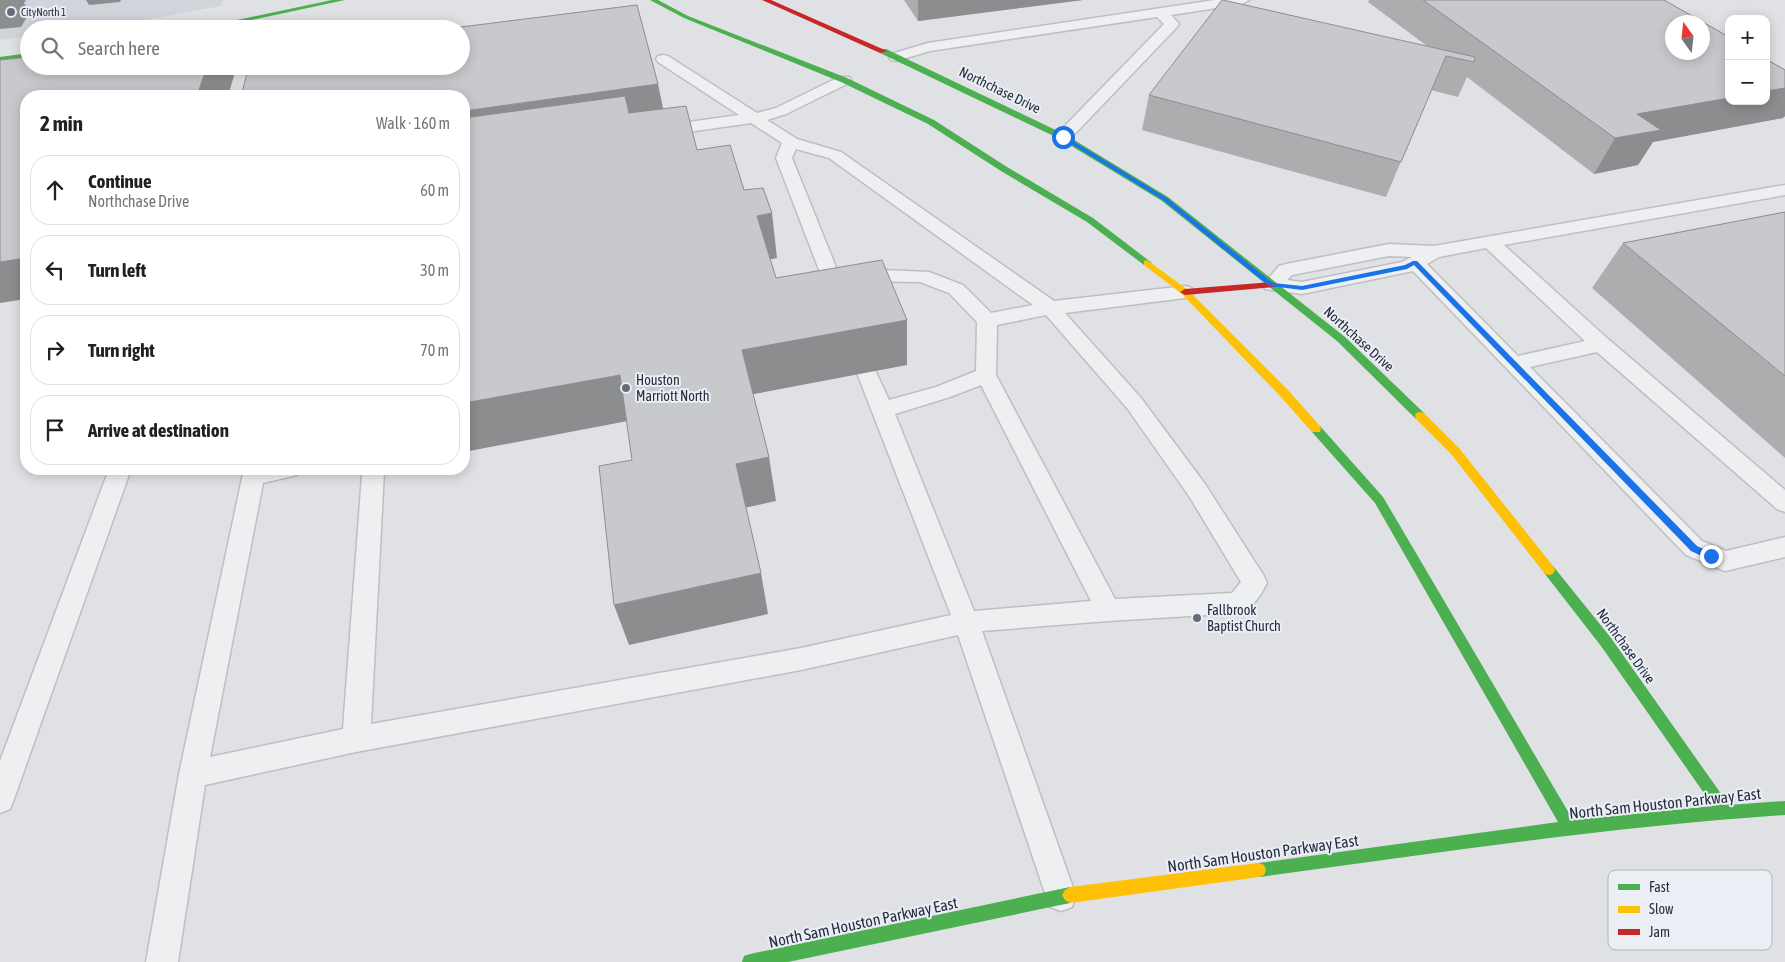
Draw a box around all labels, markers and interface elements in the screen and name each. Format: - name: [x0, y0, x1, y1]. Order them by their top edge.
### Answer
- marker: CityNorth 1: [5, 6, 17, 18]
- place label: CityNorth 1: [21, 6, 66, 18]
- north arrow: [1665, 15, 1710, 60]
- map controls: [1725, 15, 1770, 105]
- button: +: [1725, 15, 1770, 60]
- search box: [20, 20, 470, 75]
- icon: search: [38, 34, 66, 62]
- text: Search here: [78, 37, 160, 59]
- button: −: [1725, 60, 1770, 105]
- street label: Northchase Drive: [957, 63, 1043, 117]
- text: 2 min: [40, 111, 83, 135]
- text: Walk · 160 m: [376, 114, 450, 132]
- route start: [1052, 126, 1075, 149]
- text: Continue: [88, 170, 152, 192]
- icon: ahead: [41, 176, 69, 204]
- text: 60 m: [420, 181, 449, 199]
- text: Northchase Drive: [88, 192, 189, 210]
- icon: left: [41, 256, 69, 284]
- text: Turn left: [88, 259, 146, 281]
- text: 30 m: [420, 261, 449, 279]
- street label: Northchase Drive: [1321, 303, 1397, 375]
- icon: right: [41, 336, 69, 364]
- text: Turn right: [88, 339, 155, 361]
- text: 70 m: [420, 341, 449, 359]
- place label: Houston Marriott North: [636, 372, 710, 404]
- marker: Houston Marriott North: [620, 382, 632, 394]
- icon: arrive: [41, 416, 69, 444]
- text: Arrive at destination: [88, 419, 229, 441]
- route end: [1700, 545, 1723, 568]
- place label: Fallbrook Baptist Church: [1207, 602, 1281, 634]
- street label: Northchase Drive: [1594, 605, 1658, 687]
- marker: Fallbrook Baptist Church: [1191, 612, 1203, 624]
- street label: North Sam Houston Parkway East: [1568, 784, 1762, 823]
- street label: North Sam Houston Parkway East: [1166, 831, 1360, 876]
- legend: [1608, 870, 1772, 950]
- text: Fast: [1649, 879, 1670, 895]
- street label: North Sam Houston Parkway East: [767, 893, 960, 952]
- text: Slow: [1649, 901, 1674, 917]
- text: Jam: [1649, 924, 1670, 940]

